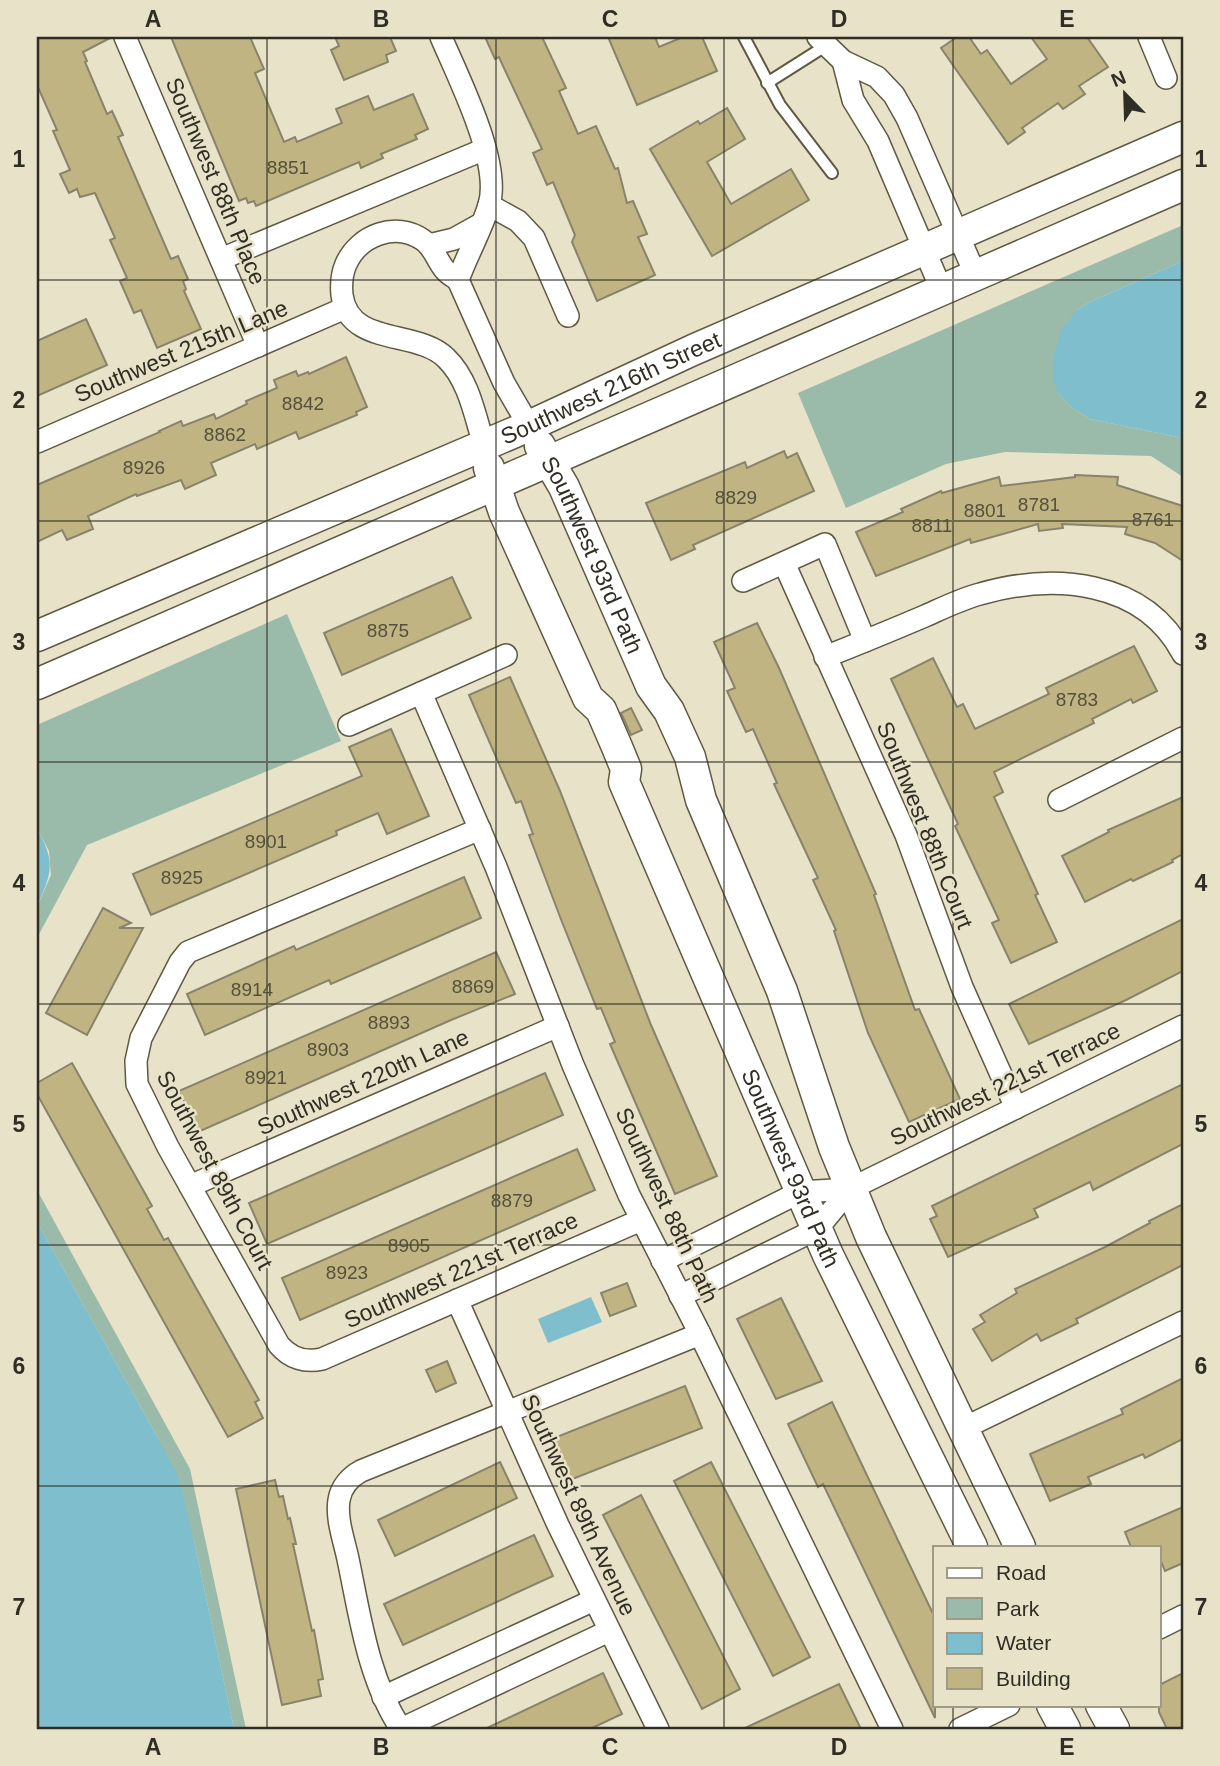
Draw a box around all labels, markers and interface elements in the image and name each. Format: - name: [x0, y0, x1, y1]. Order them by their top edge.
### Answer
- text: A: [145, 6, 161, 32]
- text: B: [373, 6, 389, 32]
- text: C: [602, 6, 618, 32]
- text: D: [831, 6, 847, 32]
- text: E: [1059, 6, 1075, 32]
- north arrow: [1090, 60, 1160, 130]
- text: N: [1108, 66, 1129, 91]
- street label: Southwest 88th Place: [161, 74, 271, 288]
- text: 1: [13, 146, 26, 172]
- text: 1: [1195, 146, 1208, 172]
- house number: 8851: [267, 157, 309, 178]
- street label: Southwest 215th Lane: [71, 294, 291, 408]
- street label: Southwest 216th Street: [497, 326, 725, 450]
- text: 2: [13, 387, 25, 413]
- text: 2: [1195, 387, 1207, 413]
- house number: 8842: [282, 393, 324, 414]
- house number: 8862: [204, 424, 246, 445]
- street label: Southwest 93rd Path: [536, 452, 648, 657]
- house number: 8926: [123, 457, 165, 478]
- house number: 8829: [715, 487, 757, 508]
- house number: 8781: [1018, 494, 1060, 515]
- house number: 8801: [964, 500, 1006, 521]
- house number: 8761: [1132, 509, 1174, 530]
- house number: 8811: [912, 515, 952, 536]
- house number: 8875: [367, 620, 409, 641]
- text: 3: [13, 629, 25, 655]
- text: 3: [1195, 629, 1207, 655]
- house number: 8783: [1056, 689, 1098, 710]
- street label: Southwest 88th Court: [872, 718, 979, 933]
- house number: 8901: [245, 831, 287, 852]
- house number: 8925: [161, 867, 203, 888]
- text: 4: [13, 870, 26, 896]
- text: 4: [1195, 870, 1208, 896]
- house number: 8869: [452, 976, 494, 997]
- house number: 8914: [231, 979, 274, 1000]
- house number: 8893: [368, 1012, 410, 1033]
- street label: Southwest 221st Terrace: [886, 1017, 1124, 1151]
- street label: Southwest 220th Lane: [253, 1024, 473, 1140]
- house number: 8903: [307, 1039, 349, 1060]
- street label: Southwest 93rd Path: [736, 1065, 845, 1272]
- street label: Southwest 89th Court: [152, 1066, 279, 1274]
- house number: 8921: [245, 1067, 287, 1088]
- street label: Southwest 88th Path: [610, 1103, 724, 1307]
- text: 5: [13, 1111, 26, 1137]
- text: 5: [1195, 1111, 1208, 1137]
- house number: 8879: [491, 1190, 533, 1211]
- street label: Southwest 221st Terrace: [340, 1207, 582, 1333]
- house number: 8905: [388, 1235, 430, 1256]
- house number: 8923: [326, 1262, 368, 1283]
- text: 6: [13, 1353, 25, 1379]
- text: 6: [1195, 1353, 1207, 1379]
- street label: Southwest 89th Avenue: [516, 1390, 642, 1620]
- legend: [933, 1546, 1160, 1706]
- text: Road: [996, 1561, 1046, 1584]
- text: 7: [13, 1594, 25, 1620]
- text: 7: [1195, 1594, 1207, 1620]
- text: Park: [996, 1597, 1040, 1620]
- text: Water: [996, 1631, 1051, 1654]
- text: Building: [996, 1667, 1071, 1690]
- text: A: [145, 1734, 161, 1760]
- text: B: [373, 1734, 389, 1760]
- text: C: [602, 1734, 618, 1760]
- text: D: [831, 1734, 847, 1760]
- text: E: [1059, 1734, 1075, 1760]

